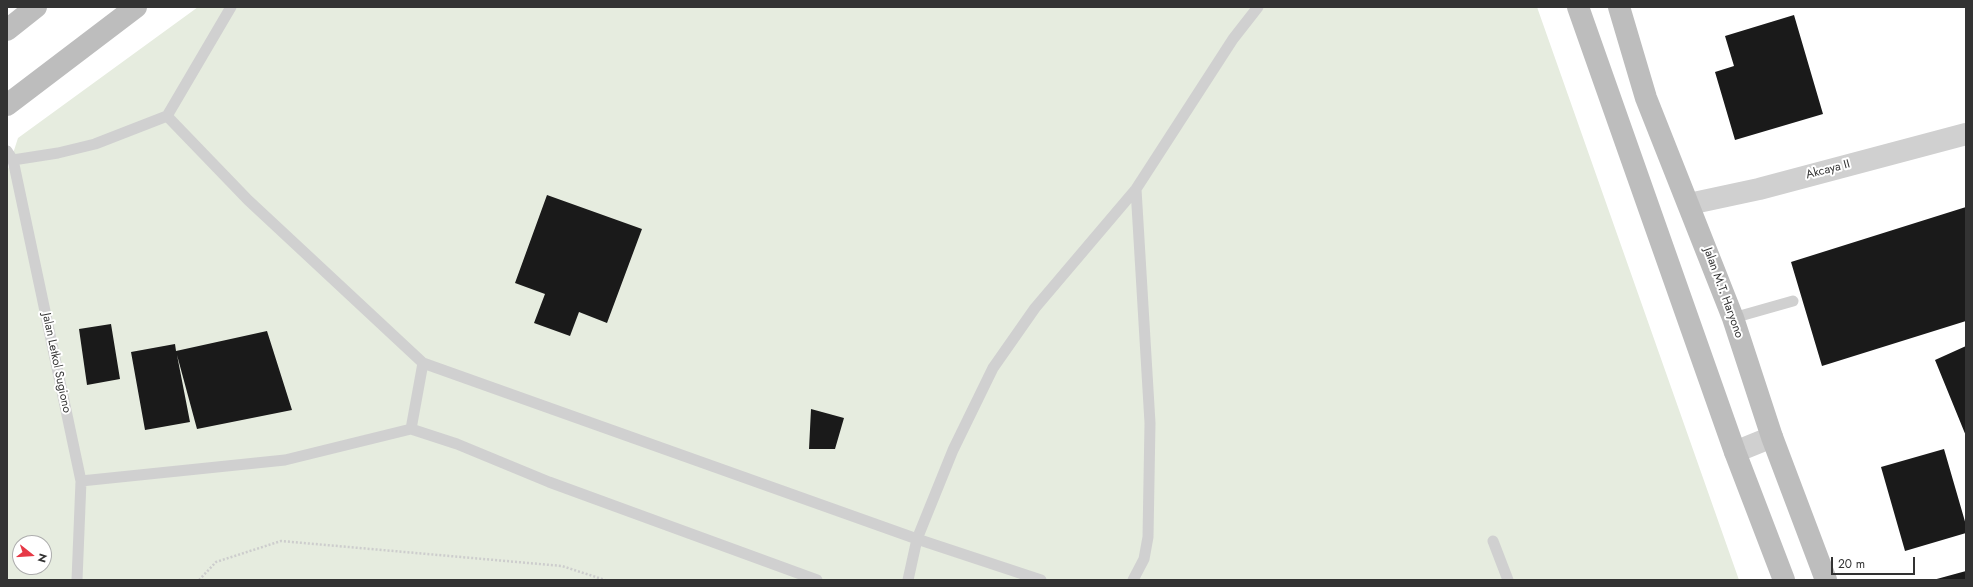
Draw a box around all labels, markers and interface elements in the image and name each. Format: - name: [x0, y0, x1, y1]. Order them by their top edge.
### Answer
- street label: Akcaya II: [1804, 157, 1852, 183]
- street label: Jalan M.T. Haryono: [1700, 246, 1746, 340]
- street label: Jalan Letkol Sugiono: [38, 312, 74, 414]
- north arrow: [12, 535, 52, 575]
- scale bar: [1833, 549, 1917, 575]
- text: N: [34, 552, 51, 565]
- text: 20 m: [1838, 555, 1865, 573]

